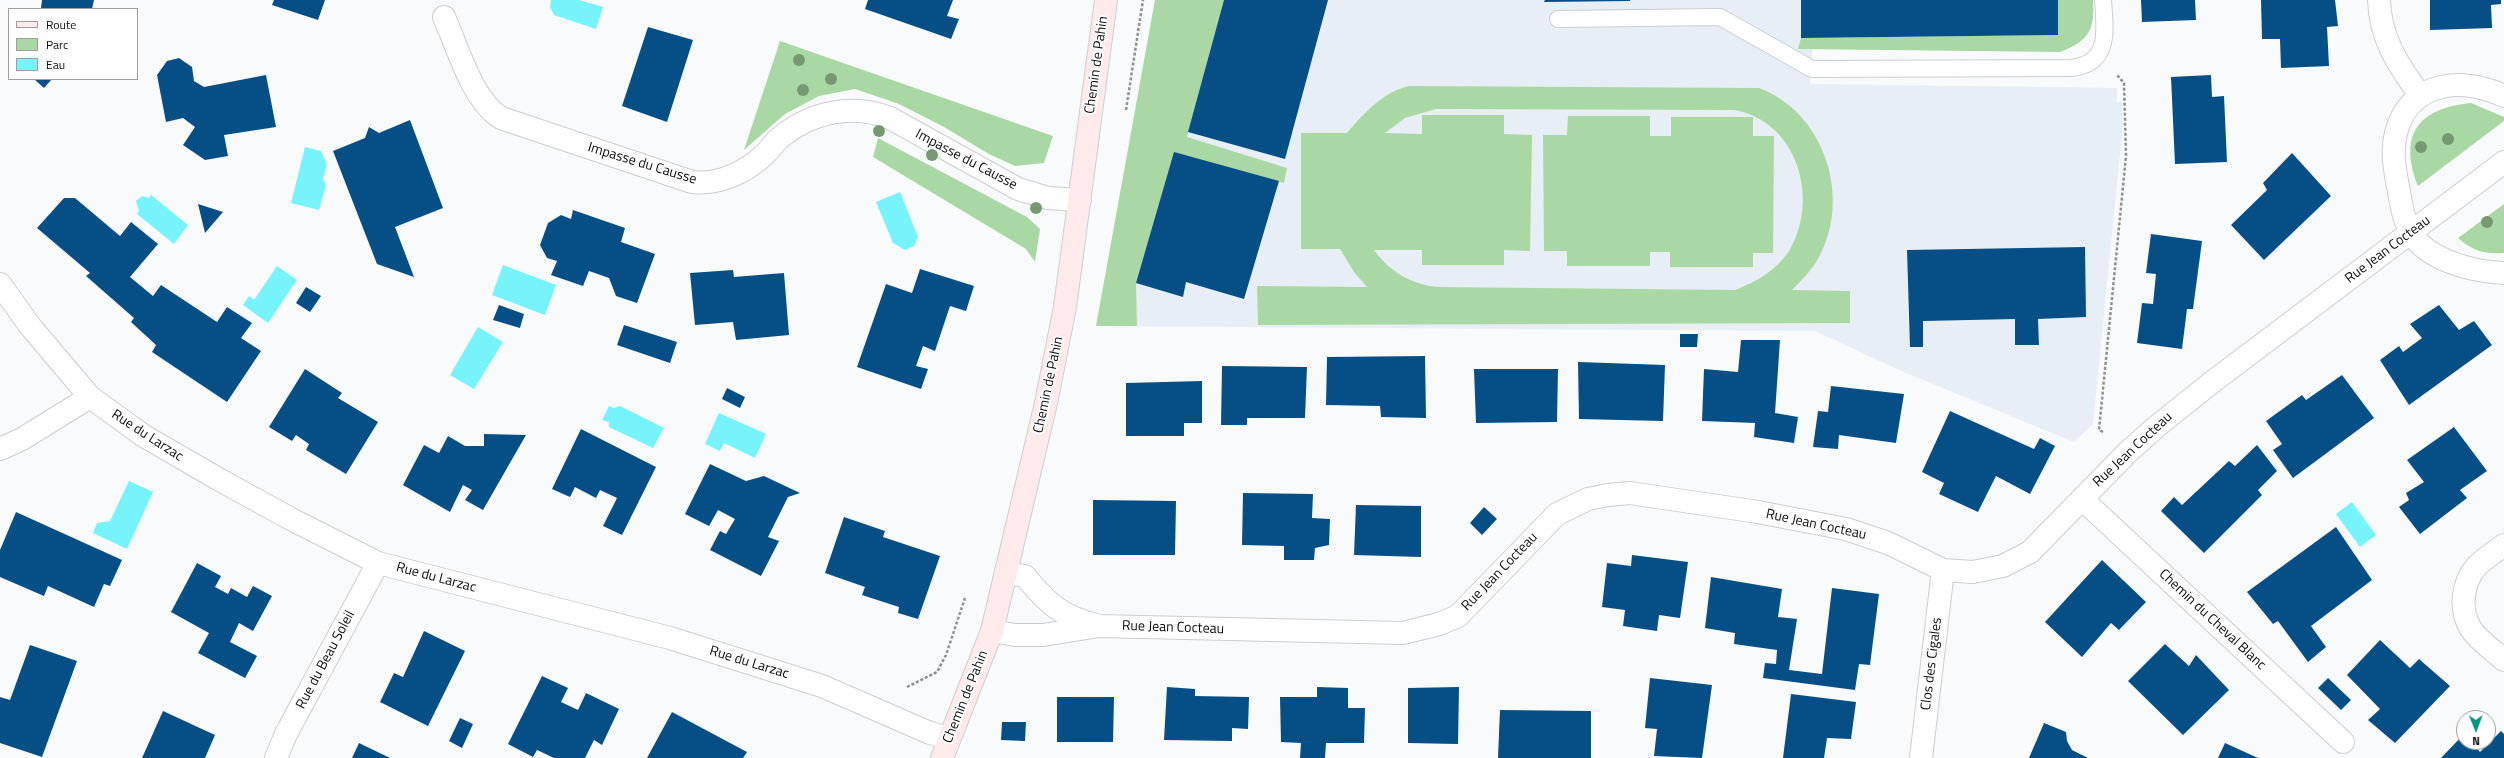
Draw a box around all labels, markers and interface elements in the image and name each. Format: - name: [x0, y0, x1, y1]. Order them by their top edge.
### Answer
- legend: [8, 8, 138, 80]
- text: Route: [46, 15, 76, 34]
- street label: Chemin de Pahin: [1082, 15, 1112, 115]
- text: Parc: [46, 35, 68, 54]
- text: Eau: [46, 55, 65, 74]
- street label: Impasse du Causse: [912, 126, 1020, 194]
- street label: Impasse du Causse: [586, 139, 698, 189]
- street label: Rue Jean Cocteau: [2342, 213, 2434, 287]
- street label: Chemin de Pahin: [1031, 335, 1067, 435]
- street label: Rue du Larzac: [108, 407, 186, 465]
- street label: Rue Jean Cocteau: [2090, 409, 2176, 491]
- street label: Rue Jean Cocteau: [1764, 506, 1868, 544]
- street label: Rue Jean Cocteau: [1458, 529, 1542, 615]
- street label: Rue du Larzac: [394, 559, 478, 597]
- street label: Chemin du Cheval Blanc: [2155, 566, 2269, 674]
- street label: Rue du Beau Soleil: [293, 608, 359, 712]
- street label: Clos des Cigales: [1918, 617, 1946, 711]
- street label: Rue Jean Cocteau: [1122, 618, 1224, 638]
- street label: Rue du Larzac: [707, 643, 791, 683]
- street label: Chemin de Pahin: [940, 648, 992, 746]
- north arrow: [2456, 710, 2496, 750]
- text: N: [2472, 733, 2480, 749]

